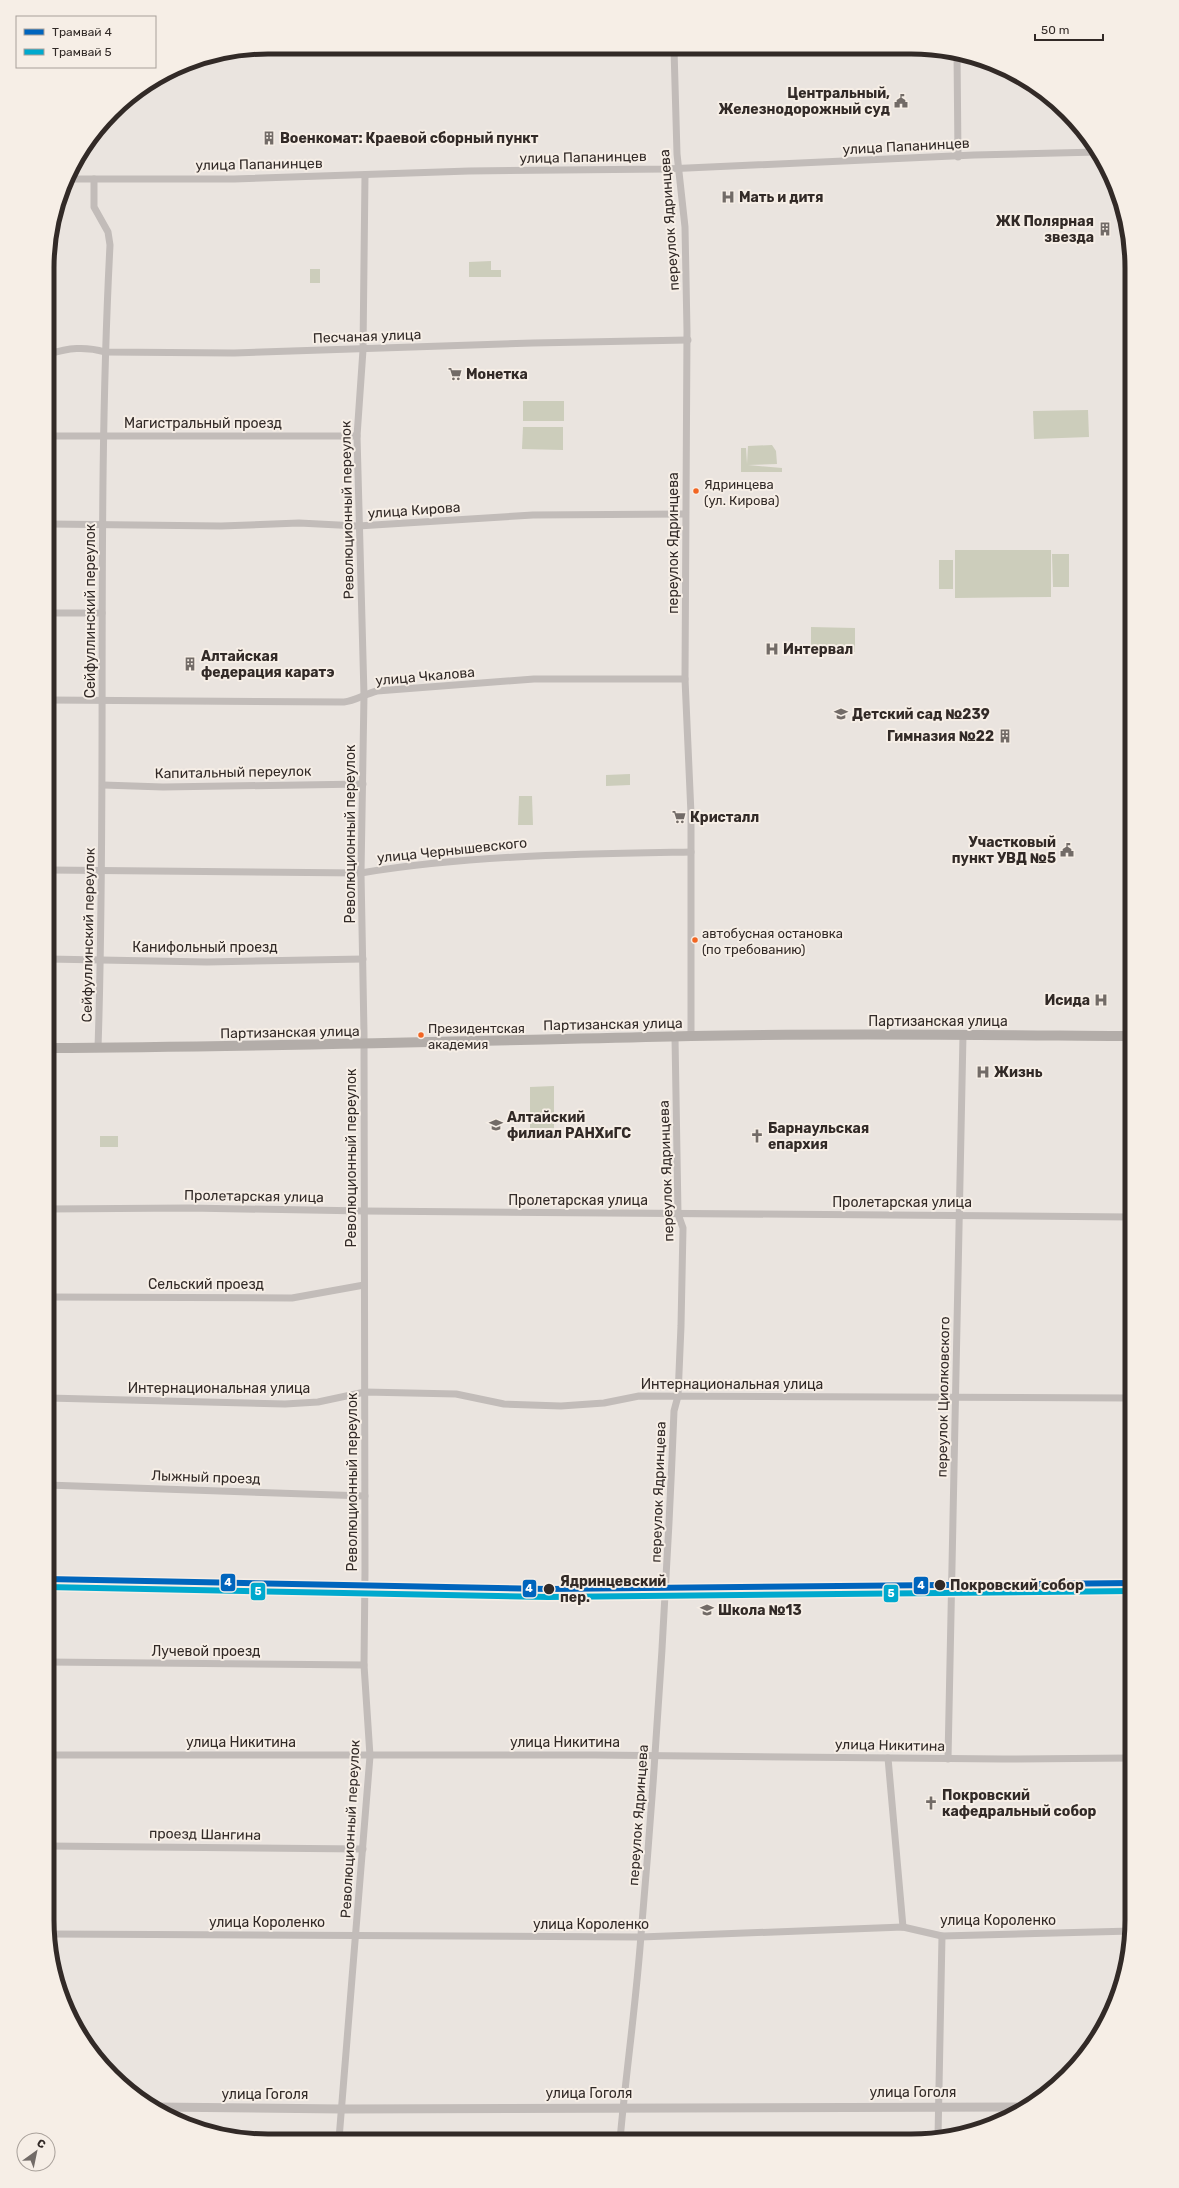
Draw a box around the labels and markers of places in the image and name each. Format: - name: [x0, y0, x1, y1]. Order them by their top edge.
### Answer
- place label: Центральный, Железнодорожный суд: [718, 85, 890, 118]
- public building icon: Центральный, Железнодорожный суд: [893, 93, 909, 109]
- building icon: Военкомат: Краевой сборный пункт: [261, 130, 277, 146]
- place label: Военкомат: Краевой сборный пункт: [280, 130, 539, 147]
- hospital icon: Мать и дитя: [720, 189, 736, 205]
- place label: Мать и дитя: [739, 189, 824, 206]
- place label: ЖК Полярная звезда: [996, 213, 1094, 246]
- building icon: ЖК Полярная звезда: [1097, 221, 1113, 237]
- supermarket icon: Монетка: [447, 366, 463, 382]
- place label: Монетка: [466, 366, 528, 383]
- place label: Ядринцева (ул. Кирова): [704, 477, 779, 508]
- marker: Ядринцева (ул. Кирова): [691, 486, 701, 496]
- hospital icon: Интервал: [764, 641, 780, 657]
- place label: Интервал: [783, 641, 853, 658]
- place label: Алтайская федерация каратэ: [201, 648, 335, 681]
- building icon: Алтайская федерация каратэ: [182, 656, 198, 672]
- school or university icon: Детский сад №239: [833, 706, 849, 722]
- place label: Детский сад №239: [852, 706, 990, 723]
- place label: Гимназия №22: [887, 728, 994, 745]
- building icon: Гимназия №22: [997, 728, 1013, 744]
- supermarket icon: Кристалл: [671, 809, 687, 825]
- place label: Кристалл: [690, 809, 759, 826]
- place label: Участковый пункт УВД №5: [952, 834, 1056, 867]
- public building icon: Участковый пункт УВД №5: [1059, 842, 1075, 858]
- place label: автобусная остановка (по требованию): [702, 926, 843, 957]
- marker: автобусная остановка (по требованию): [690, 935, 700, 945]
- place label: Исида: [1044, 992, 1090, 1009]
- hospital icon: Исида: [1093, 992, 1109, 1008]
- place label: Президентская академия: [428, 1021, 525, 1052]
- marker: Президентская академия: [416, 1030, 426, 1040]
- hospital icon: Жизнь: [975, 1064, 991, 1080]
- place label: Жизнь: [994, 1064, 1043, 1081]
- place label: Алтайский филиал РАНХиГС: [507, 1109, 631, 1142]
- school or university icon: Алтайский филиал РАНХиГС: [488, 1117, 504, 1133]
- place label: Барнаульская епархия: [768, 1120, 869, 1153]
- church icon: Барнаульская епархия: [749, 1128, 765, 1144]
- place label: Ядринцевский пер.: [560, 1573, 666, 1606]
- place label: Покровский собор: [950, 1577, 1084, 1594]
- marker: Покровский собор: [933, 1578, 947, 1592]
- marker: Ядринцевский пер.: [542, 1582, 556, 1596]
- school or university icon: Школа №13: [699, 1602, 715, 1618]
- place label: Школа №13: [718, 1602, 802, 1619]
- place label: Покровский кафедральный собор: [942, 1787, 1097, 1820]
- church icon: Покровский кафедральный собор: [923, 1795, 939, 1811]

